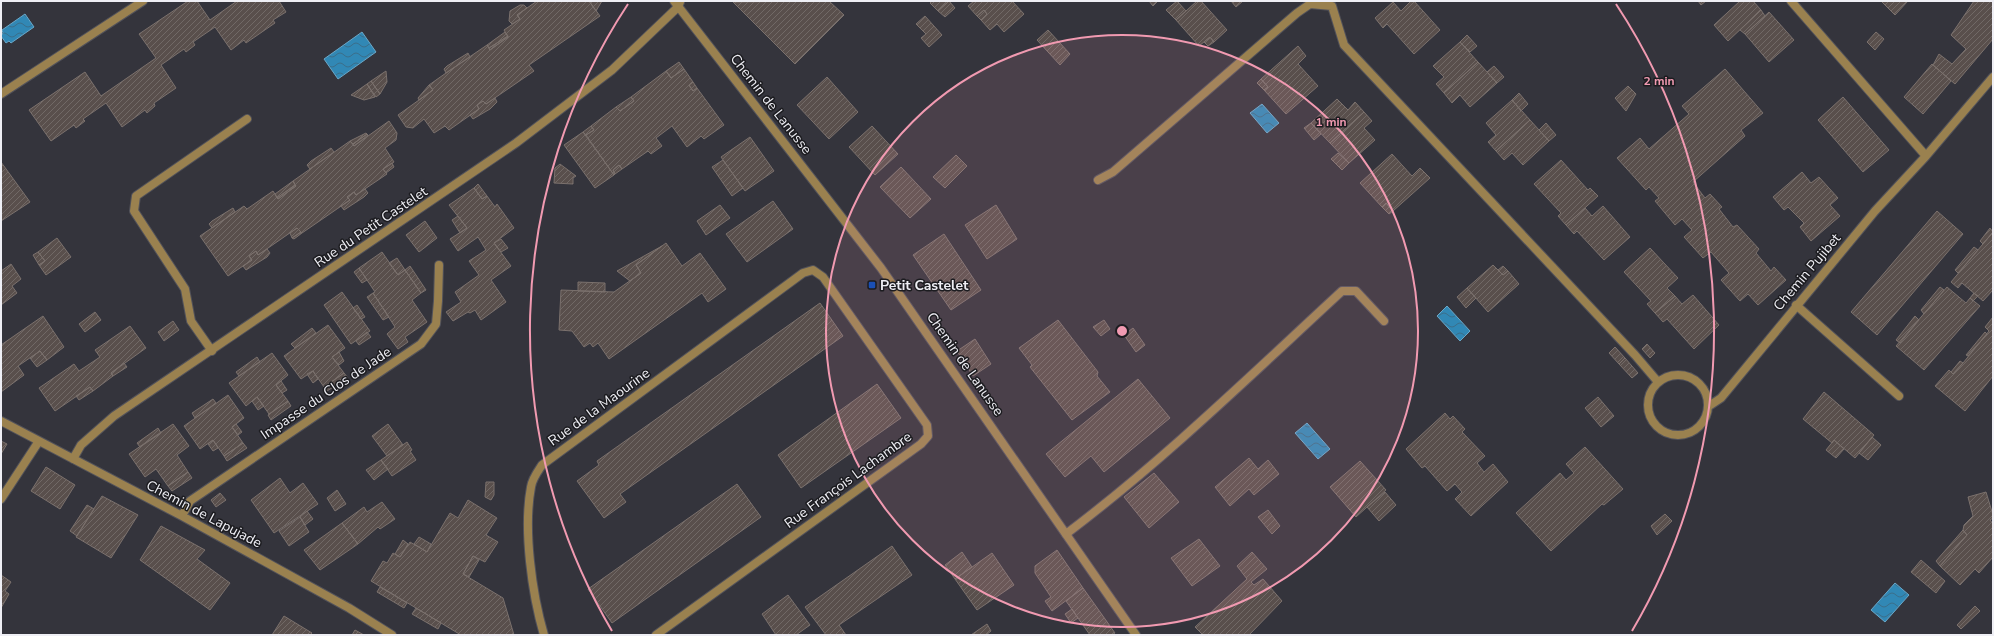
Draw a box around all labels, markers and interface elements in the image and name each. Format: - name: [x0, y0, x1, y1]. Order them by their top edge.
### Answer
- street label: Chemin de Lanusse: [726, 50, 816, 158]
- text: 2 min: [1643, 73, 1675, 89]
- text: 1 min: [1315, 114, 1347, 130]
- street label: Rue du Petit Castelet: [311, 182, 431, 272]
- street label: Chemin Pujibet: [1769, 229, 1845, 315]
- place label: Petit Castelet: [880, 276, 969, 295]
- marker: Petit Castelet: [867, 280, 877, 290]
- street label: Chemin de Lanusse: [922, 308, 1008, 420]
- centre of rings: [1115, 324, 1129, 338]
- street label: Impasse du Clos de Jade: [257, 342, 395, 444]
- street label: Rue de la Maourine: [544, 364, 654, 450]
- street label: Rue François Lachambre: [780, 427, 916, 533]
- street label: Chemin de Lapujade: [143, 476, 265, 552]

